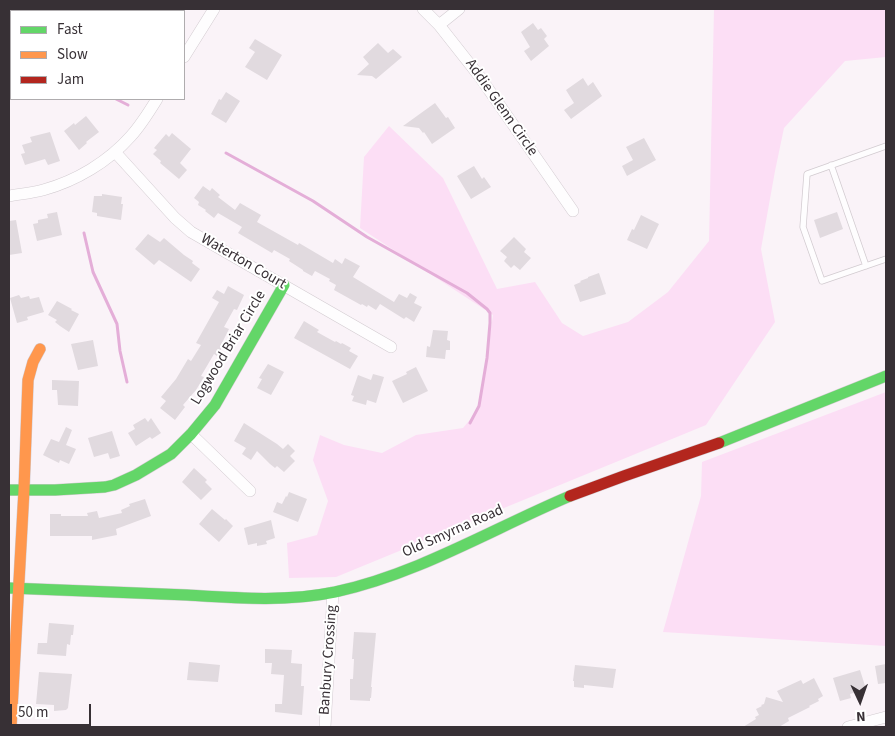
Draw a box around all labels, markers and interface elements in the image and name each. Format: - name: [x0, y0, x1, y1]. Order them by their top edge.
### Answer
- legend: [10, 10, 185, 100]
- text: Fast: [57, 19, 83, 40]
- text: Slow: [57, 44, 88, 65]
- street label: Addie Glenn Circle: [461, 56, 541, 160]
- text: Jam: [57, 69, 84, 90]
- street label: Waterton Court: [197, 230, 289, 294]
- street label: Logwood Briar Circle: [188, 288, 270, 408]
- street label: Old Smyrna Road: [400, 502, 506, 562]
- street label: Banbury Crossing: [316, 604, 342, 716]
- north arrow: [835, 676, 885, 726]
- scale bar: [12, 694, 94, 726]
- text: 50 m: [18, 702, 48, 723]
- text: N: [856, 706, 866, 726]

